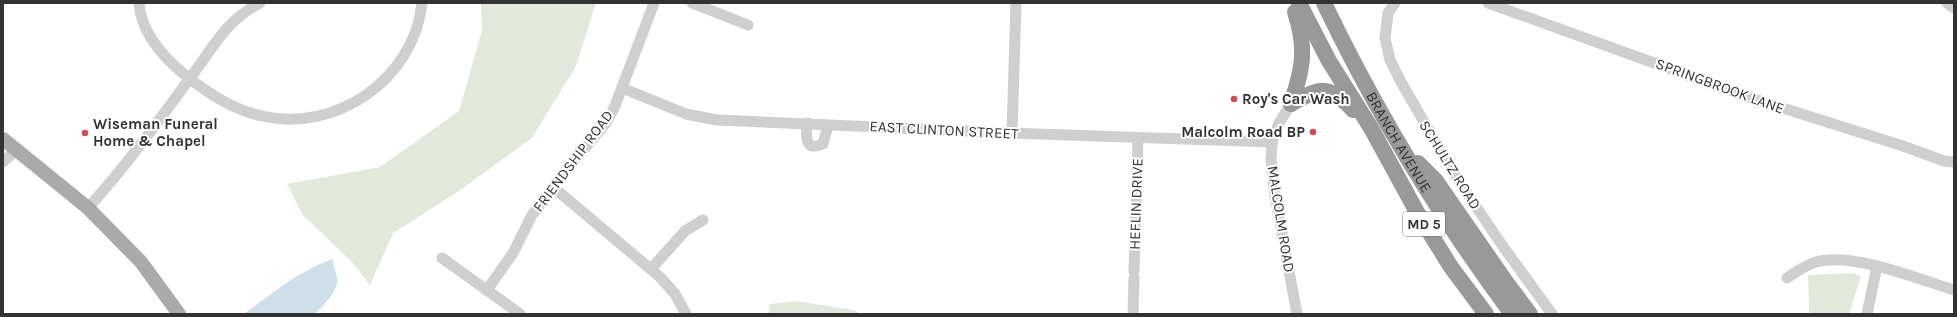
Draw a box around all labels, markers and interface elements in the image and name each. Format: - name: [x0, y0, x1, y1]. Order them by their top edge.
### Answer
- street label: SPRINGBROOK LANE: [1653, 54, 1787, 118]
- street label: BRANCH AVENUE: [1362, 89, 1435, 196]
- place label: Roy's Car Wash: [1242, 90, 1350, 108]
- marker: Roy's Car Wash: [1229, 94, 1239, 104]
- street label: FRIENDSHIP ROAD: [529, 107, 617, 215]
- place label: Wiseman Funeral Home & Chapel: [93, 115, 218, 150]
- street label: EAST CLINTON STREET: [869, 117, 1019, 143]
- street label: SCHULTZ ROAD: [1415, 117, 1485, 213]
- place label: Malcolm Road BP: [1181, 123, 1305, 141]
- marker: Malcolm Road BP: [1308, 127, 1318, 137]
- marker: Wiseman Funeral Home & Chapel: [80, 128, 90, 138]
- street label: HEFLIN DRIVE: [1125, 158, 1147, 250]
- street label: MALCOLM ROAD: [1264, 164, 1298, 274]
- road number: MD 5: [1403, 212, 1445, 236]

